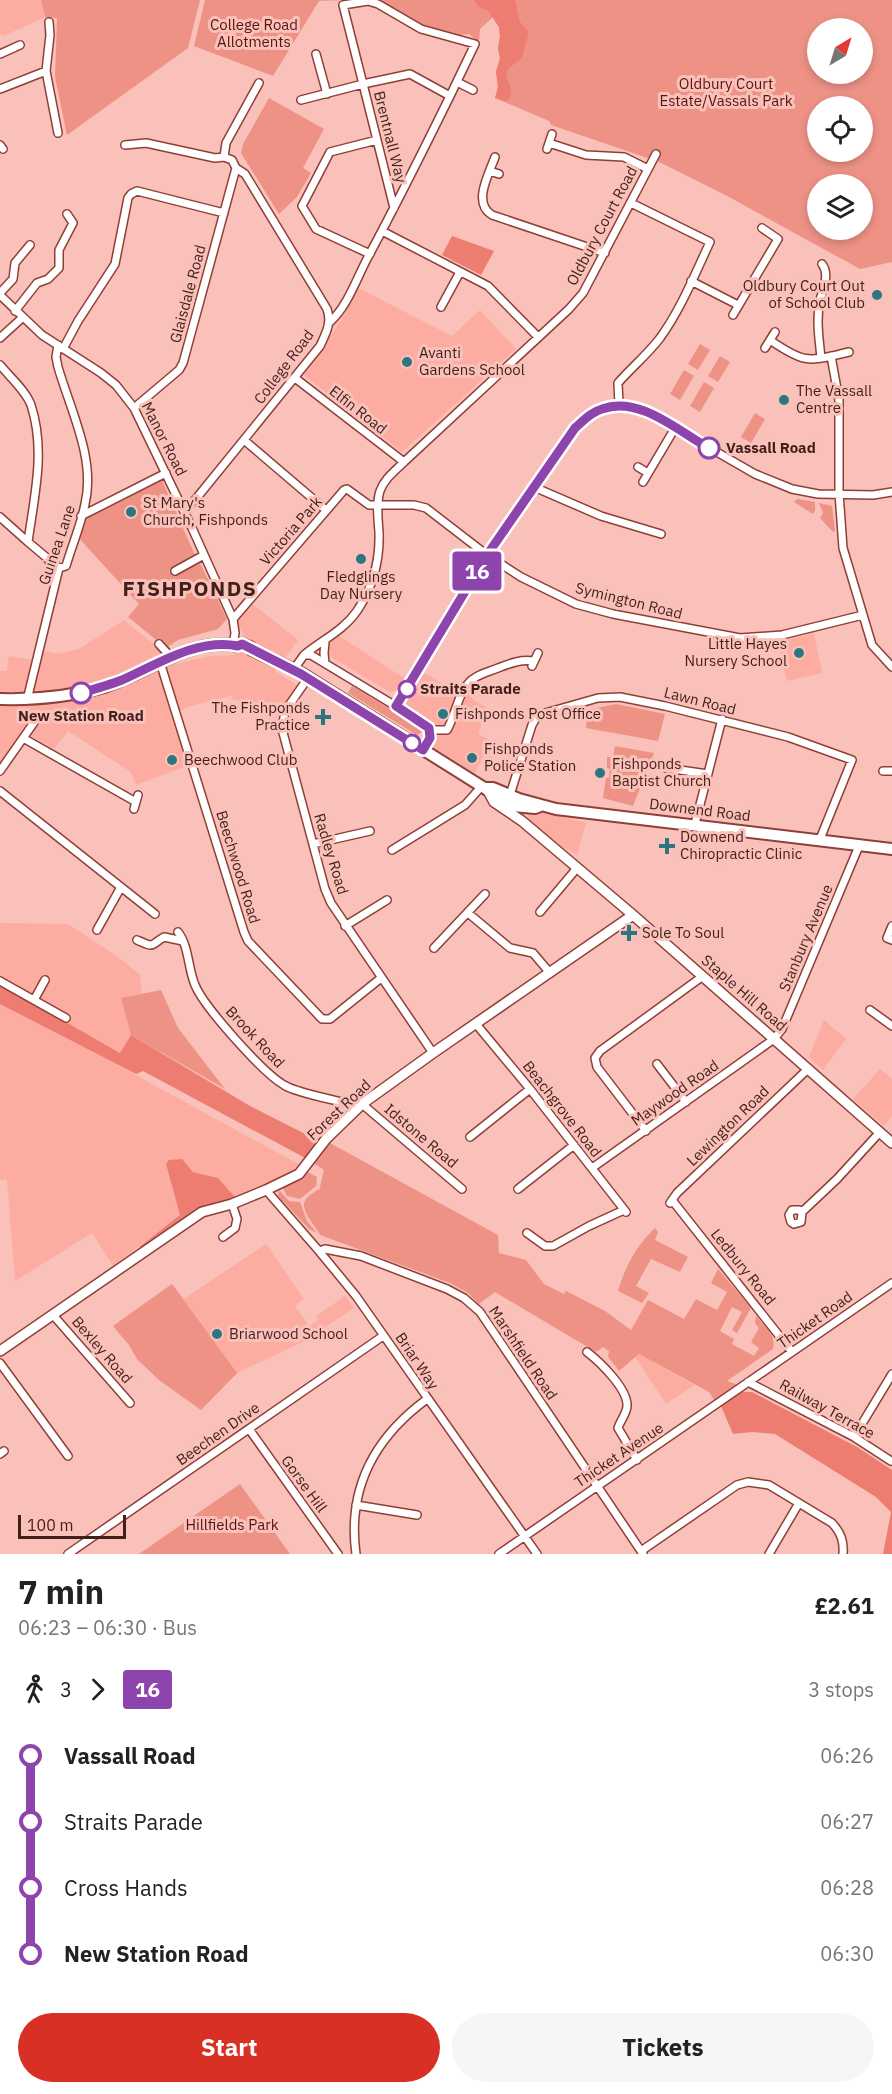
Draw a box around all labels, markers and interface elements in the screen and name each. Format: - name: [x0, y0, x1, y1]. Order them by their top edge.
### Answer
- park label: College Road Allotments: [210, 15, 298, 51]
- north arrow: [807, 18, 873, 84]
- map controls: [807, 18, 873, 240]
- park label: Oldbury Court Estate/Vassals Park: [659, 74, 793, 110]
- street label: Brentnall Way: [370, 89, 411, 185]
- button: locate: [807, 96, 873, 162]
- street label: Oldbury Court Road: [562, 163, 641, 289]
- button: layers: [807, 174, 873, 240]
- street label: Glaisdale Road: [165, 243, 210, 345]
- place label: Oldbury Court Out of School Club: [743, 276, 865, 312]
- marker: Oldbury Court Out of School Club: [870, 288, 884, 302]
- street label: College Road: [249, 326, 318, 408]
- place label: Avanti Gardens School: [419, 343, 525, 379]
- marker: Avanti Gardens School: [400, 355, 414, 369]
- street label: Elfin Road: [326, 381, 391, 438]
- place label: The Vassall Centre: [796, 381, 872, 417]
- marker: The Vassall Centre: [777, 393, 791, 407]
- street label: Manor Road: [138, 399, 191, 479]
- marker: Vassall Road: [698, 437, 720, 459]
- place label: Vassall Road: [726, 438, 816, 457]
- street label: Victoria Park: [256, 492, 326, 569]
- place label: St Mary's Church, Fishponds: [143, 493, 268, 529]
- street label: Guinea Lane: [34, 502, 79, 587]
- marker: St Mary's Church, Fishponds: [124, 505, 138, 519]
- marker: Fledglings Day Nursery: [354, 552, 368, 566]
- line badge: 16: [450, 552, 504, 590]
- text: 16: [464, 557, 490, 585]
- place label: Fledglings Day Nursery: [320, 567, 403, 603]
- district label: FISHPONDS: [123, 574, 257, 602]
- street label: Symington Road: [574, 578, 685, 623]
- place label: Little Hayes Nursery School: [684, 634, 787, 670]
- marker: Little Hayes Nursery School: [792, 646, 806, 660]
- place label: Straits Parade: [420, 679, 521, 698]
- marker: Straits Parade: [398, 680, 416, 698]
- marker: New Station Road: [70, 682, 92, 704]
- street label: Lawn Road: [662, 682, 738, 719]
- place label: The Fishponds Practice: [212, 698, 310, 734]
- place label: Fishponds Post Office: [455, 704, 601, 723]
- place label: New Station Road: [18, 706, 144, 725]
- marker: Fishponds Post Office: [436, 707, 450, 721]
- marker: The Fishponds Practice: [314, 708, 332, 726]
- unlabelled marker: [403, 734, 421, 752]
- place label: Fishponds Police Station: [484, 739, 576, 775]
- place label: Beechwood Club: [184, 750, 297, 769]
- marker: Fishponds Police Station: [465, 751, 479, 765]
- marker: Beechwood Club: [165, 753, 179, 767]
- place label: Fishponds Baptist Church: [612, 754, 711, 790]
- marker: Fishponds Baptist Church: [593, 766, 607, 780]
- street label: Downend Road: [648, 794, 752, 825]
- street label: Beechwood Road: [212, 808, 265, 926]
- street label: Radley Road: [310, 811, 353, 897]
- place label: Downend Chiropractic Clinic: [680, 827, 803, 863]
- marker: Downend Chiropractic Clinic: [658, 837, 676, 855]
- street label: Stanbury Avenue: [774, 881, 837, 994]
- place label: Sole To Soul: [642, 923, 724, 942]
- marker: Sole To Soul: [620, 924, 638, 942]
- street label: Staple Hill Road: [698, 950, 791, 1035]
- street label: Brook Road: [222, 1002, 289, 1072]
- street label: Maywood Road: [627, 1055, 722, 1130]
- street label: Beachgrove Road: [519, 1057, 606, 1161]
- street label: Forest Road: [303, 1075, 375, 1144]
- street label: Lewington Road: [682, 1082, 773, 1170]
- street label: Idstone Road: [381, 1099, 462, 1172]
- street label: Ledbury Road: [707, 1225, 780, 1309]
- street label: Thicket Road: [773, 1287, 856, 1352]
- street label: Marshfield Road: [485, 1302, 562, 1403]
- street label: Bexley Road: [68, 1312, 137, 1387]
- place label: Briarwood School: [229, 1324, 348, 1343]
- marker: Briarwood School: [210, 1327, 224, 1341]
- street label: Briar Way: [391, 1329, 444, 1393]
- street label: Railway Terrace: [776, 1375, 878, 1443]
- street label: Beechen Drive: [172, 1398, 263, 1469]
- street label: Thicket Avenue: [571, 1418, 667, 1491]
- street label: Gorse Hill: [277, 1451, 331, 1516]
- scale bar: [18, 1512, 126, 1540]
- text: 100 m: [27, 1515, 74, 1535]
- park label: Hillfields Park: [185, 1515, 279, 1534]
- text: 7 min: [18, 1570, 104, 1613]
- text: £2.61: [815, 1591, 874, 1620]
- text: 06:23 – 06:30 · Bus: [18, 1614, 197, 1641]
- icon: walk: [18, 1673, 51, 1706]
- icon: forward: [81, 1673, 114, 1706]
- text: 16: [135, 1675, 160, 1703]
- text: 3: [60, 1676, 72, 1703]
- text: 3 stops: [808, 1676, 874, 1703]
- text: Vassall Road: [64, 1741, 196, 1770]
- text: 06:26: [820, 1742, 874, 1769]
- text: Straits Parade: [64, 1807, 203, 1836]
- text: 06:27: [820, 1808, 874, 1835]
- text: Cross Hands: [64, 1873, 188, 1902]
- text: 06:28: [820, 1874, 874, 1901]
- text: New Station Road: [64, 1939, 249, 1968]
- text: 06:30: [820, 1940, 874, 1967]
- button: Start: [18, 2013, 440, 2082]
- button: Tickets: [452, 2013, 874, 2082]

